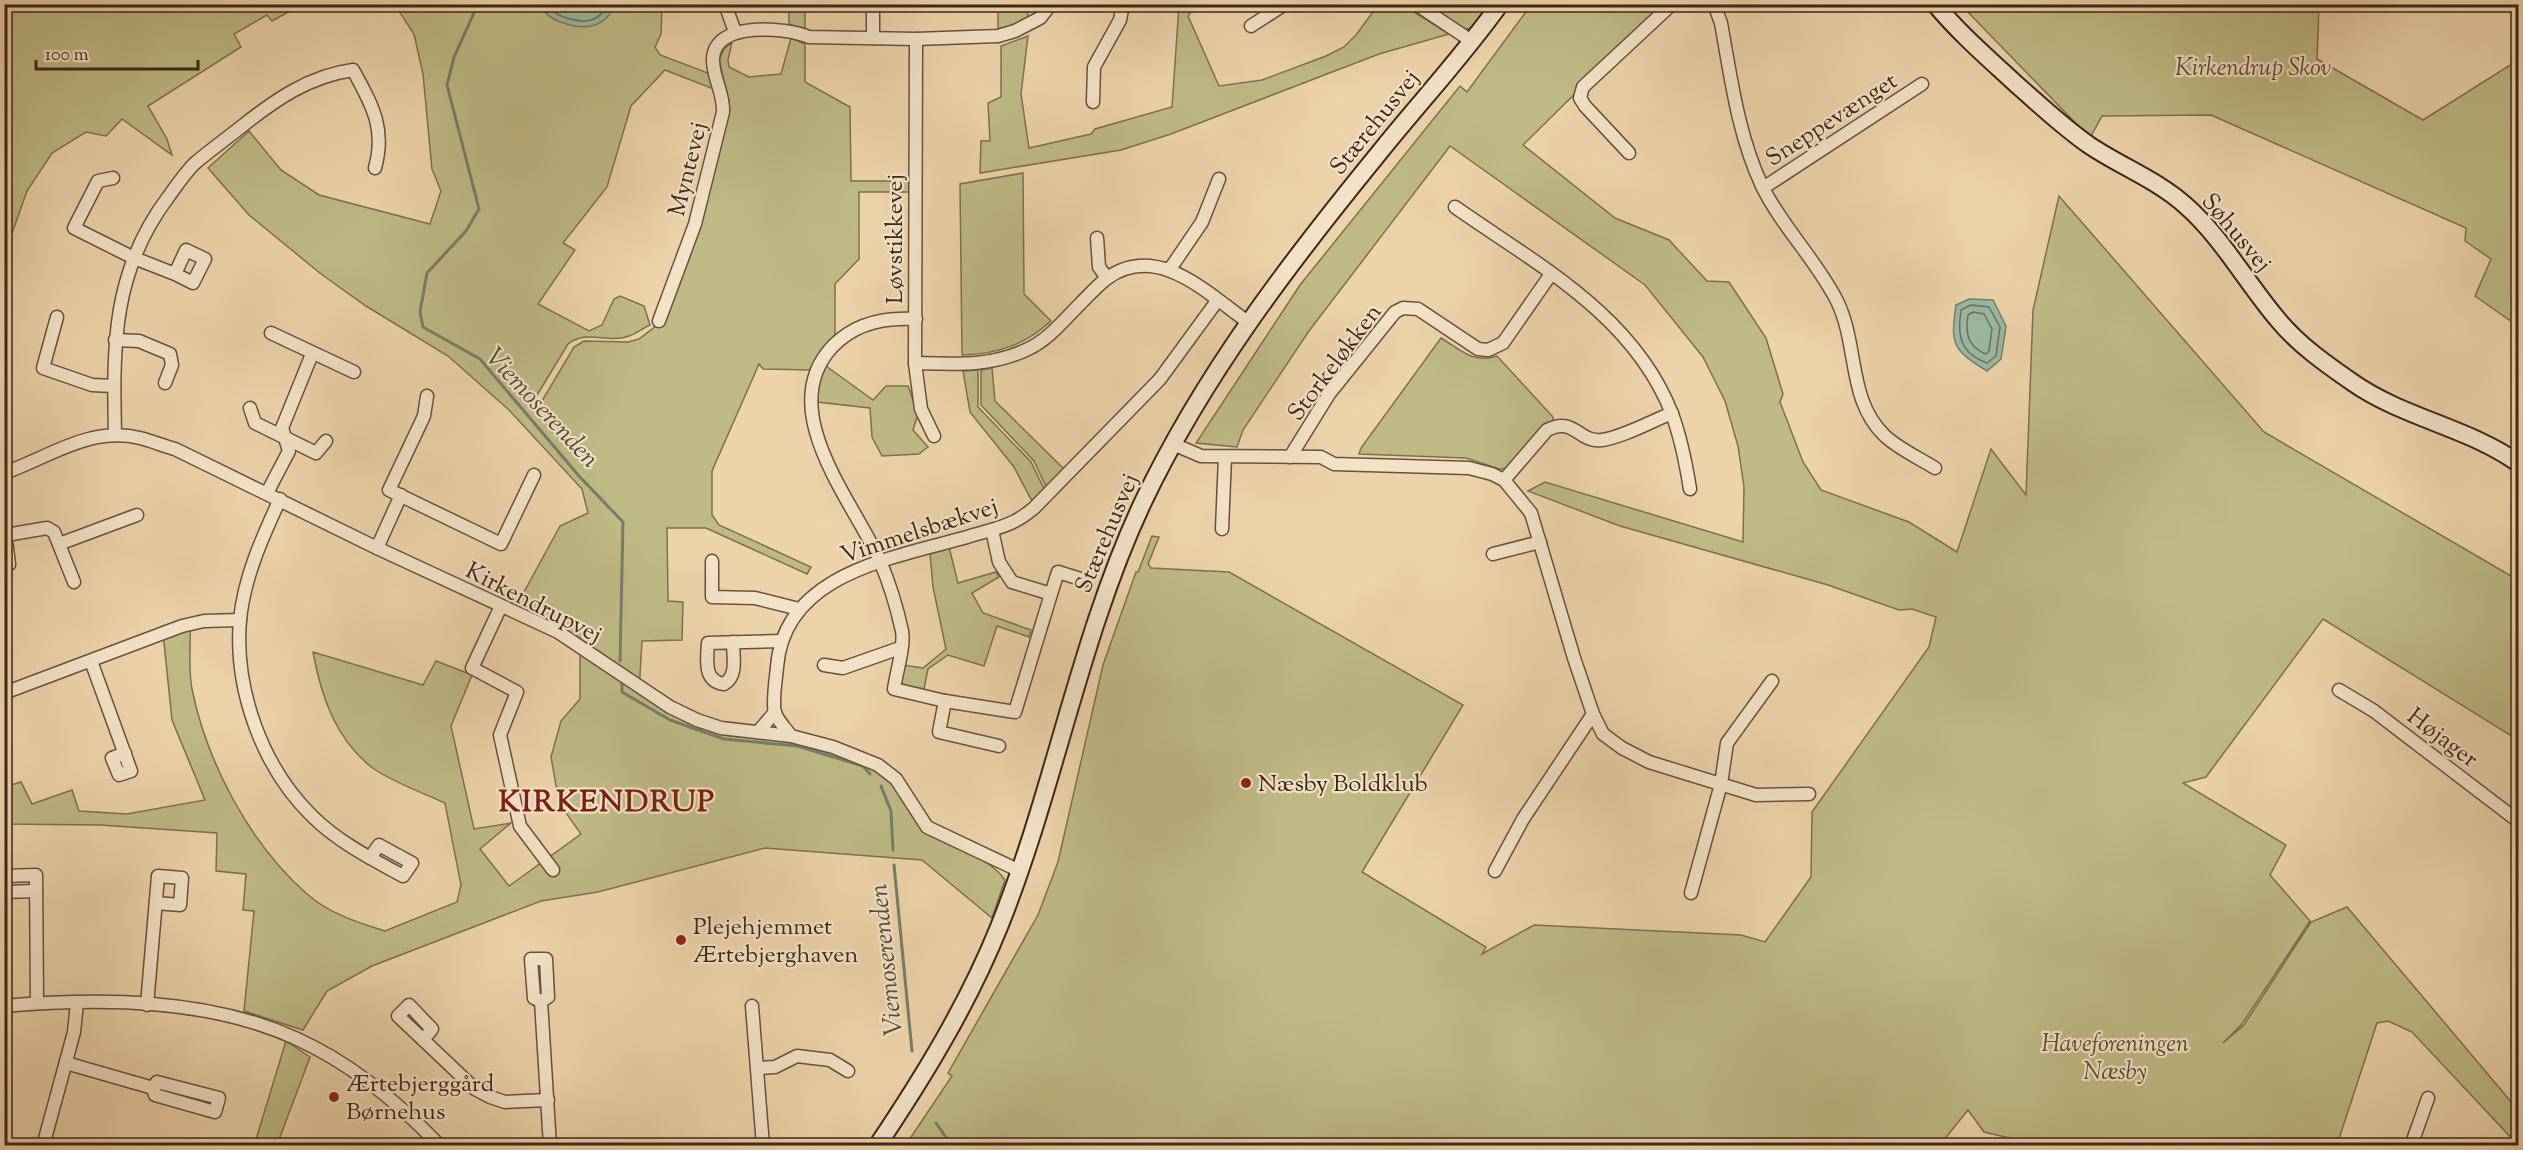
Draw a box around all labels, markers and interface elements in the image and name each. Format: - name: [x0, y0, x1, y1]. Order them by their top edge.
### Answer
- scale bar: [36, 33, 198, 71]
- text: 100 m: [45, 43, 89, 69]
- park label: Kirkendrup Skov: [2175, 52, 2331, 86]
- street label: Stærehusvej: [1323, 63, 1429, 183]
- street label: Sneppevænget: [1759, 65, 1905, 176]
- street label: Myntevej: [661, 119, 717, 220]
- street label: Løvstikkevej: [879, 174, 913, 304]
- street label: Søhusvej: [2192, 186, 2279, 280]
- street label: Storkeløkken: [1280, 298, 1391, 429]
- water label: Viemoserenden: [476, 340, 607, 477]
- street label: Stærehusvej: [1067, 469, 1148, 599]
- street label: Vimmelsbækvej: [837, 490, 1003, 573]
- street label: Kirkendrupvej: [459, 555, 607, 653]
- street label: Højager: [2399, 701, 2484, 777]
- place label: Næsby Boldklub: [1258, 768, 1428, 802]
- marker: Næsby Boldklub: [1239, 776, 1253, 790]
- district label: KIRKENDRUP: [499, 782, 715, 825]
- water label: Viemoserenden: [861, 882, 914, 1038]
- place label: Plejehjemmet Ærtebjerghaven: [693, 911, 859, 973]
- marker: Plejehjemmet Ærtebjerghaven: [674, 933, 688, 947]
- park label: Haveforeningen Næsby: [2041, 1028, 2189, 1090]
- place label: Ærtebjerggård Børnehus: [346, 1068, 495, 1130]
- marker: Ærtebjerggård Børnehus: [327, 1090, 341, 1104]

